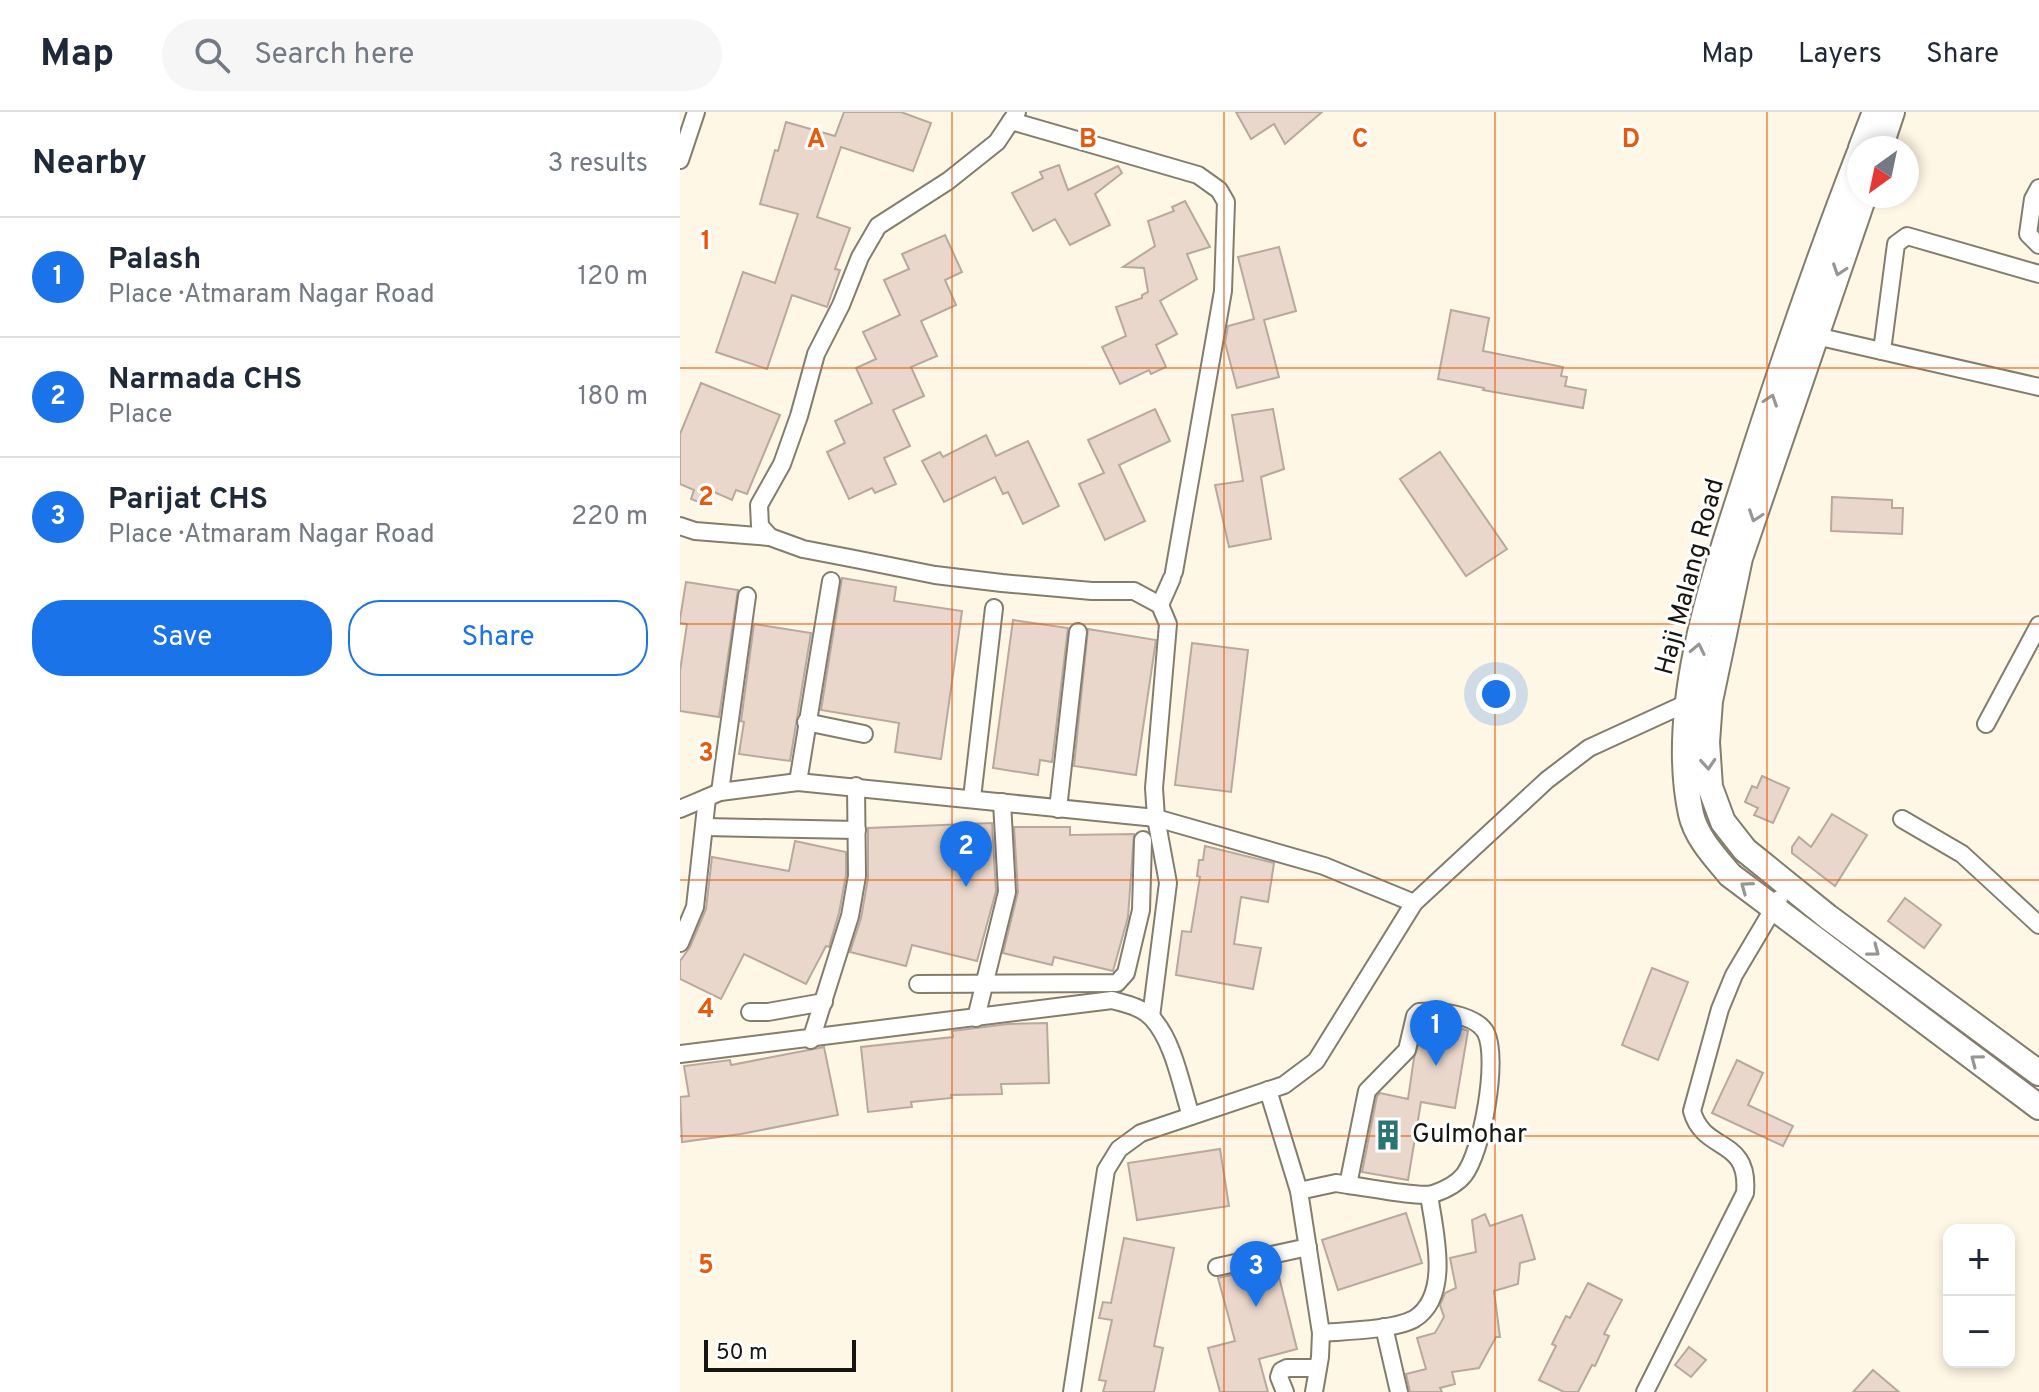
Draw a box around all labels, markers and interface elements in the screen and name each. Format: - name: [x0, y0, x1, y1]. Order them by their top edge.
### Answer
- search box: [162, 19, 722, 91]
- text: Map: [40, 31, 114, 80]
- icon: search: [190, 33, 234, 77]
- text: Search here: [254, 37, 414, 74]
- text: Map: [1701, 37, 1754, 73]
- text: Layers: [1798, 37, 1882, 73]
- text: Share: [1926, 37, 1999, 73]
- text: A: [807, 124, 825, 157]
- text: B: [1079, 124, 1097, 157]
- text: C: [1352, 124, 1368, 157]
- text: D: [1622, 124, 1640, 157]
- north arrow: [1847, 136, 1919, 208]
- text: Nearby: [32, 143, 147, 186]
- text: 3 results: [548, 148, 648, 181]
- text: 1: [701, 226, 711, 259]
- text: Palash: [108, 242, 201, 279]
- text: 1: [53, 261, 63, 294]
- text: 120 m: [578, 261, 648, 294]
- one-way arrow: [1832, 262, 1848, 276]
- text: Place · Atmaram Nagar Road: [108, 279, 435, 312]
- text: Narmada CHS: [108, 362, 302, 399]
- text: 2: [50, 381, 66, 414]
- text: 180 m: [578, 381, 648, 414]
- one-way arrow: [1762, 393, 1778, 407]
- text: Place: [108, 399, 172, 432]
- street label: Haji Malang Road: [1649, 475, 1733, 679]
- text: Parijat CHS: [108, 482, 268, 519]
- text: 2: [698, 482, 714, 515]
- text: 3: [50, 501, 66, 534]
- text: 220 m: [571, 501, 648, 534]
- one-way arrow: [1748, 508, 1764, 522]
- text: Place · Atmaram Nagar Road: [108, 519, 435, 552]
- button: Save: [32, 600, 332, 676]
- button: Share: [348, 600, 648, 676]
- one-way arrow: [1689, 643, 1706, 656]
- your location: [1476, 674, 1516, 714]
- text: 3: [698, 738, 714, 771]
- one-way arrow: [1699, 758, 1716, 771]
- pin: 2: [940, 821, 992, 887]
- one-way arrow: [1740, 882, 1755, 897]
- one-way arrow: [1865, 941, 1880, 956]
- text: 4: [698, 994, 714, 1027]
- pin: 1: [1410, 1000, 1462, 1066]
- one-way arrow: [1971, 1055, 1985, 1070]
- building icon: Gulmohar: [1371, 1118, 1405, 1152]
- place label: Gulmohar: [1412, 1119, 1527, 1152]
- map controls: [1943, 1224, 2015, 1368]
- button: +: [1943, 1224, 2015, 1296]
- pin: 3: [1230, 1241, 1282, 1307]
- text: 5: [698, 1250, 714, 1283]
- button: −: [1943, 1296, 2015, 1368]
- scale bar: [704, 1336, 856, 1372]
- text: 50 m: [716, 1340, 768, 1367]

